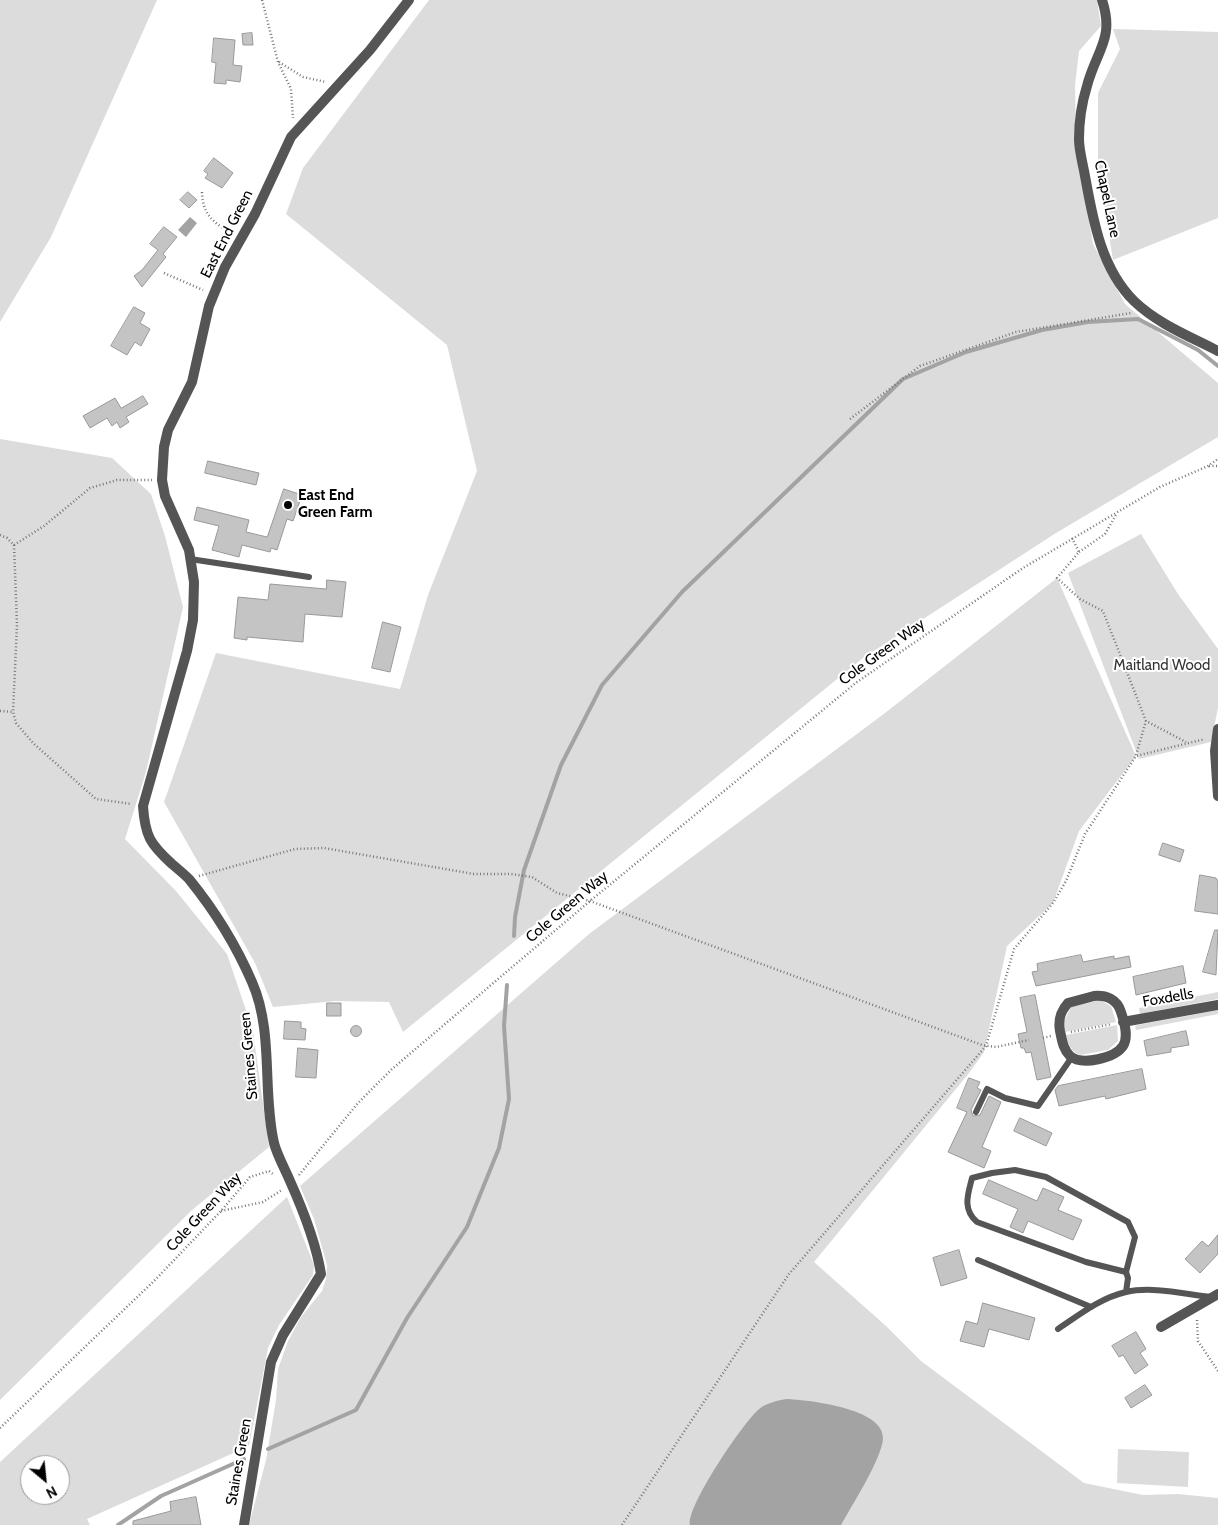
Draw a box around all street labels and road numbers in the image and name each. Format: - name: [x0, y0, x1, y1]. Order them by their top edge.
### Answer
- street label: Chapel Lane: [1090, 159, 1124, 239]
- street label: East End Green: [197, 187, 257, 281]
- street label: Cole Green Way: [836, 615, 928, 689]
- street label: Cole Green Way: [522, 867, 612, 947]
- street label: Foxdells: [1141, 985, 1195, 1011]
- street label: Staines Green: [236, 1011, 262, 1101]
- street label: Cole Green Way: [163, 1169, 245, 1255]
- street label: Staines Green: [223, 1417, 255, 1507]

